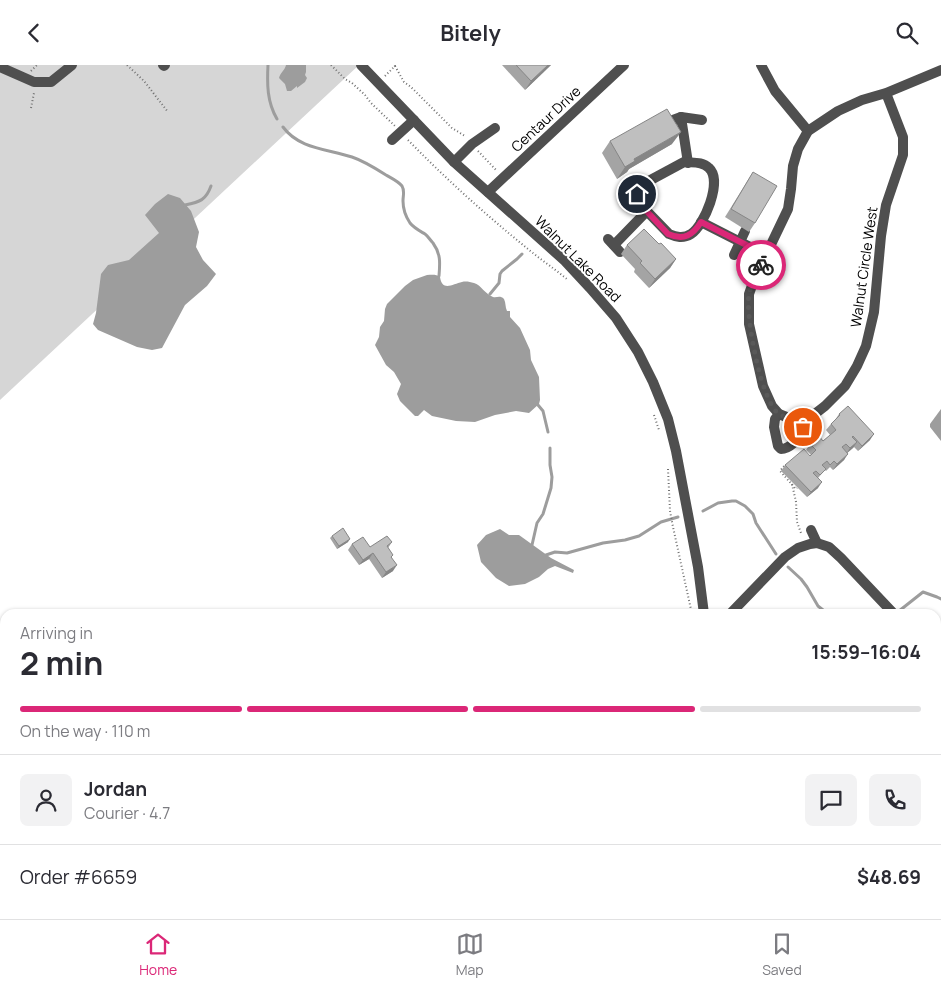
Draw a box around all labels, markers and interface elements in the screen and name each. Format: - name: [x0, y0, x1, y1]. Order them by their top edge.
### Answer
- text: Bitely: [440, 18, 501, 48]
- icon: back: [20, 19, 48, 47]
- icon: search: [893, 19, 921, 47]
- street label: Centaur Drive: [507, 81, 585, 156]
- pin: [616, 173, 658, 215]
- icon: home: [623, 180, 651, 208]
- street label: Walnut Circle West: [846, 205, 881, 329]
- street label: Walnut Lake Road: [531, 211, 626, 306]
- courier: [736, 240, 786, 290]
- icon: bike: [747, 251, 775, 279]
- pin: [782, 406, 824, 448]
- icon: bag: [789, 413, 817, 441]
- text: Arriving in: [20, 622, 93, 644]
- text: 15:59–16:04: [811, 639, 921, 665]
- text: 2 min: [20, 641, 103, 685]
- text: On the way · 110 m: [20, 720, 150, 742]
- button: person: [20, 774, 72, 826]
- button: chat: [805, 774, 857, 826]
- button: phone: [869, 774, 921, 826]
- text: Jordan: [84, 776, 147, 802]
- text: Courier · 4.7: [84, 802, 170, 824]
- text: Order #6659: [20, 864, 137, 890]
- text: $48.69: [857, 864, 921, 890]
- tab: Home: [139, 930, 177, 979]
- tab: Map: [456, 930, 484, 979]
- tab: Saved: [762, 930, 802, 979]

